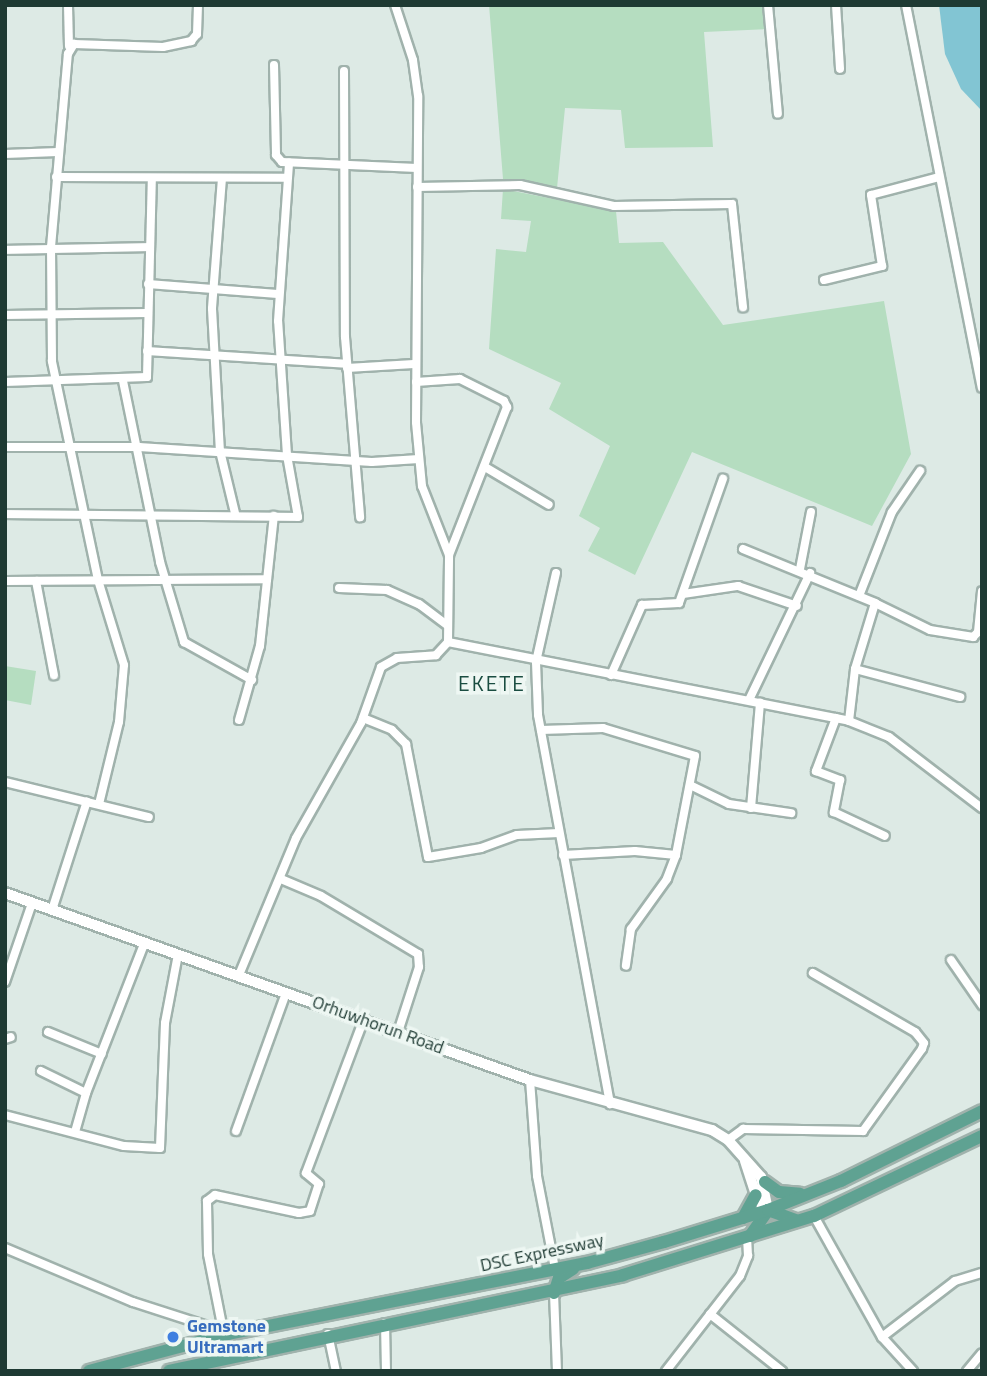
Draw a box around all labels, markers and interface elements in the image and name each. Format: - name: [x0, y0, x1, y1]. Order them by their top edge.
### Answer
- district label: EKETE: [459, 670, 525, 696]
- street label: Orhuwhorun Road: [309, 991, 447, 1059]
- street label: DSC Expressway: [478, 1229, 606, 1277]
- place label: Gemstone Ultramart: [187, 1316, 266, 1358]
- marker: Gemstone Ultramart: [165, 1329, 181, 1345]

